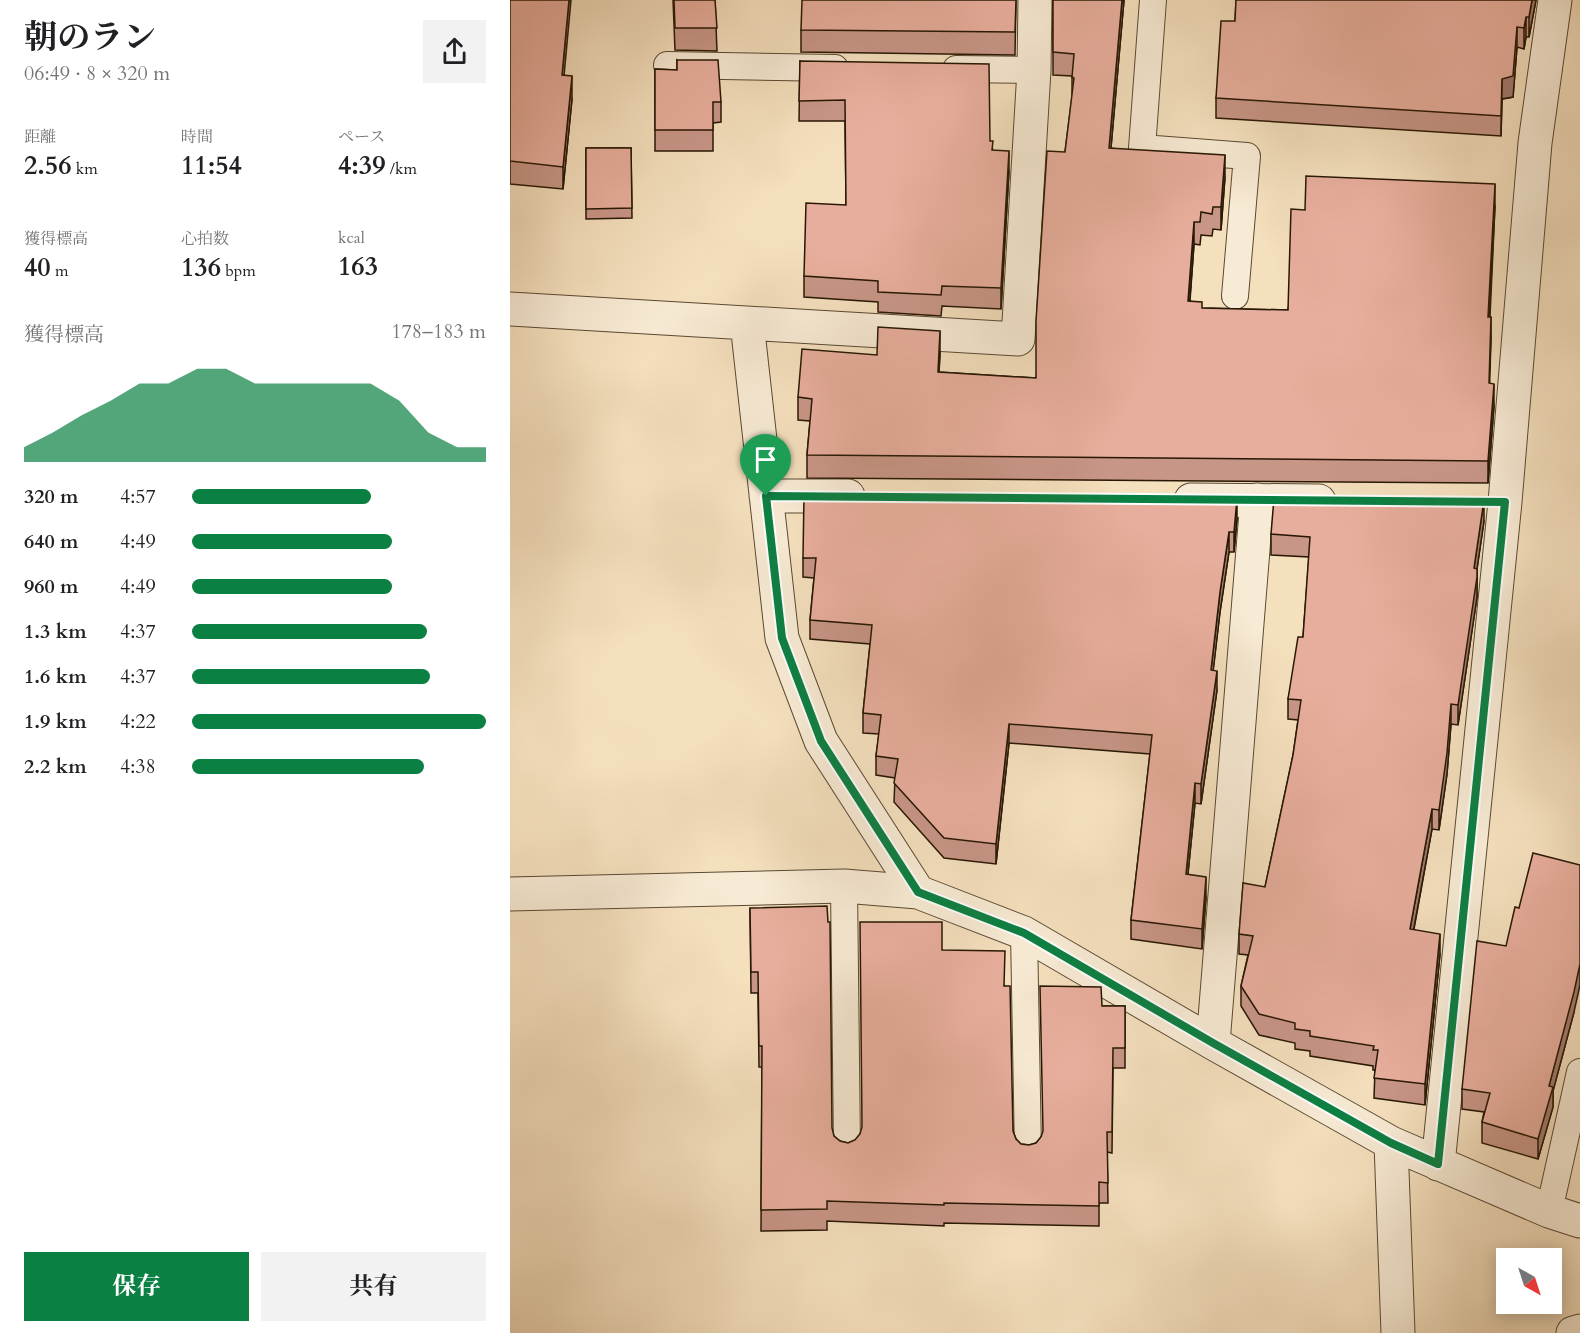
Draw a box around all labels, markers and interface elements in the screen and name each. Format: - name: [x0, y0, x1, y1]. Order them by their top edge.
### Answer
- text: 朝のラン: [24, 15, 156, 60]
- button: share: [423, 20, 486, 83]
- text: 06:49 · 8 × 320 m: [24, 60, 170, 87]
- text: 距離: [24, 126, 56, 148]
- text: 時間: [181, 126, 213, 148]
- text: ペース: [338, 126, 385, 148]
- text: 2.56: [24, 148, 72, 183]
- text: 11:54: [181, 148, 242, 183]
- text: 4:39: [338, 148, 386, 183]
- text: km: [72, 158, 98, 180]
- text: /km: [386, 158, 417, 180]
- text: kcal: [338, 227, 365, 249]
- text: 獲得標高: [24, 228, 88, 250]
- text: 心拍数: [181, 228, 229, 250]
- text: 163: [338, 249, 378, 284]
- text: 40: [24, 250, 51, 285]
- text: 136: [181, 250, 221, 285]
- text: m: [51, 260, 68, 282]
- text: bpm: [221, 260, 256, 282]
- text: 178–183 m: [391, 318, 486, 345]
- text: 獲得標高: [24, 321, 104, 348]
- pin: [740, 434, 791, 496]
- icon: arrive: [749, 443, 782, 476]
- text: 320 m: [24, 483, 79, 510]
- text: 4:57: [120, 483, 156, 510]
- text: 640 m: [24, 528, 79, 555]
- text: 4:49: [120, 528, 156, 555]
- text: 960 m: [24, 573, 79, 600]
- text: 4:49: [120, 573, 156, 600]
- text: 1.3 km: [24, 618, 87, 645]
- text: 4:37: [120, 618, 156, 645]
- text: 1.6 km: [24, 663, 87, 690]
- text: 4:37: [120, 663, 156, 690]
- text: 1.9 km: [24, 708, 87, 735]
- text: 4:22: [120, 708, 156, 735]
- text: 2.2 km: [24, 753, 87, 780]
- text: 4:38: [120, 753, 156, 780]
- north arrow: [1496, 1248, 1562, 1314]
- map controls: [1496, 1248, 1562, 1314]
- button: 保存: [24, 1252, 249, 1321]
- button: 共有: [261, 1252, 486, 1321]

